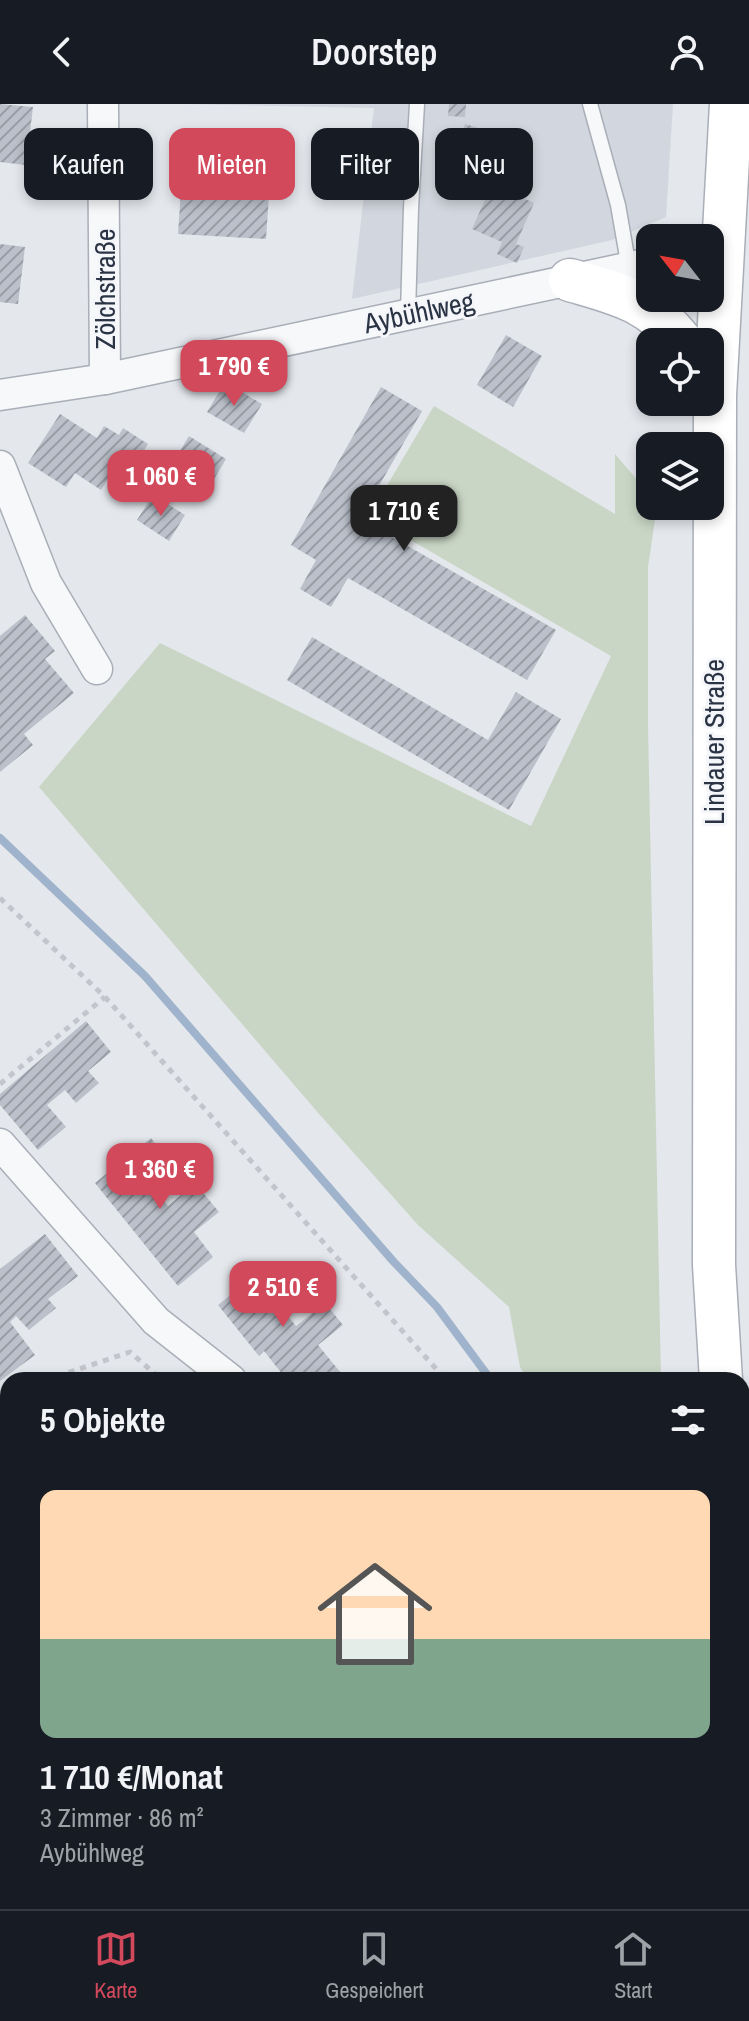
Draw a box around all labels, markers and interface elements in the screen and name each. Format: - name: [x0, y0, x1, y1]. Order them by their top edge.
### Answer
- text: Doorstep: [311, 28, 438, 76]
- icon: back: [40, 30, 84, 74]
- icon: person: [665, 30, 709, 74]
- chip: Kaufen: [24, 128, 153, 200]
- chip: Mieten: [169, 128, 295, 200]
- chip: Filter: [311, 128, 419, 200]
- chip: Neu: [435, 128, 533, 200]
- north arrow: [636, 224, 724, 312]
- map controls: [636, 224, 724, 520]
- street label: Zölchstraße: [86, 228, 124, 350]
- street label: Aybühlweg: [359, 282, 478, 342]
- button: locate: [636, 328, 724, 416]
- pin: 1 790 €: [160, 340, 308, 408]
- text: 1 790 €: [198, 348, 270, 383]
- button: layers: [636, 432, 724, 520]
- pin: 1 060 €: [87, 450, 235, 518]
- text: 1 060 €: [125, 458, 197, 493]
- pin: 1 710 €: [330, 485, 478, 553]
- text: 1 710 €: [368, 493, 440, 528]
- street label: Lindauer Straße: [695, 659, 733, 825]
- pin: 1 360 €: [86, 1143, 234, 1211]
- text: 1 360 €: [124, 1151, 196, 1186]
- pin: 2 510 €: [209, 1261, 357, 1329]
- text: 2 510 €: [247, 1269, 319, 1304]
- text: 5 Objekte: [40, 1397, 166, 1443]
- icon: filters: [666, 1398, 710, 1442]
- icon: home: [303, 1542, 447, 1686]
- text: 1 710 €/Monat: [40, 1754, 223, 1800]
- text: 3 Zimmer · 86 m²: [40, 1800, 204, 1835]
- text: Aybühlweg: [40, 1835, 144, 1870]
- tab: Karte: [94, 1927, 138, 2005]
- tab: Gespeichert: [325, 1927, 424, 2005]
- tab: Start: [611, 1927, 655, 2005]

